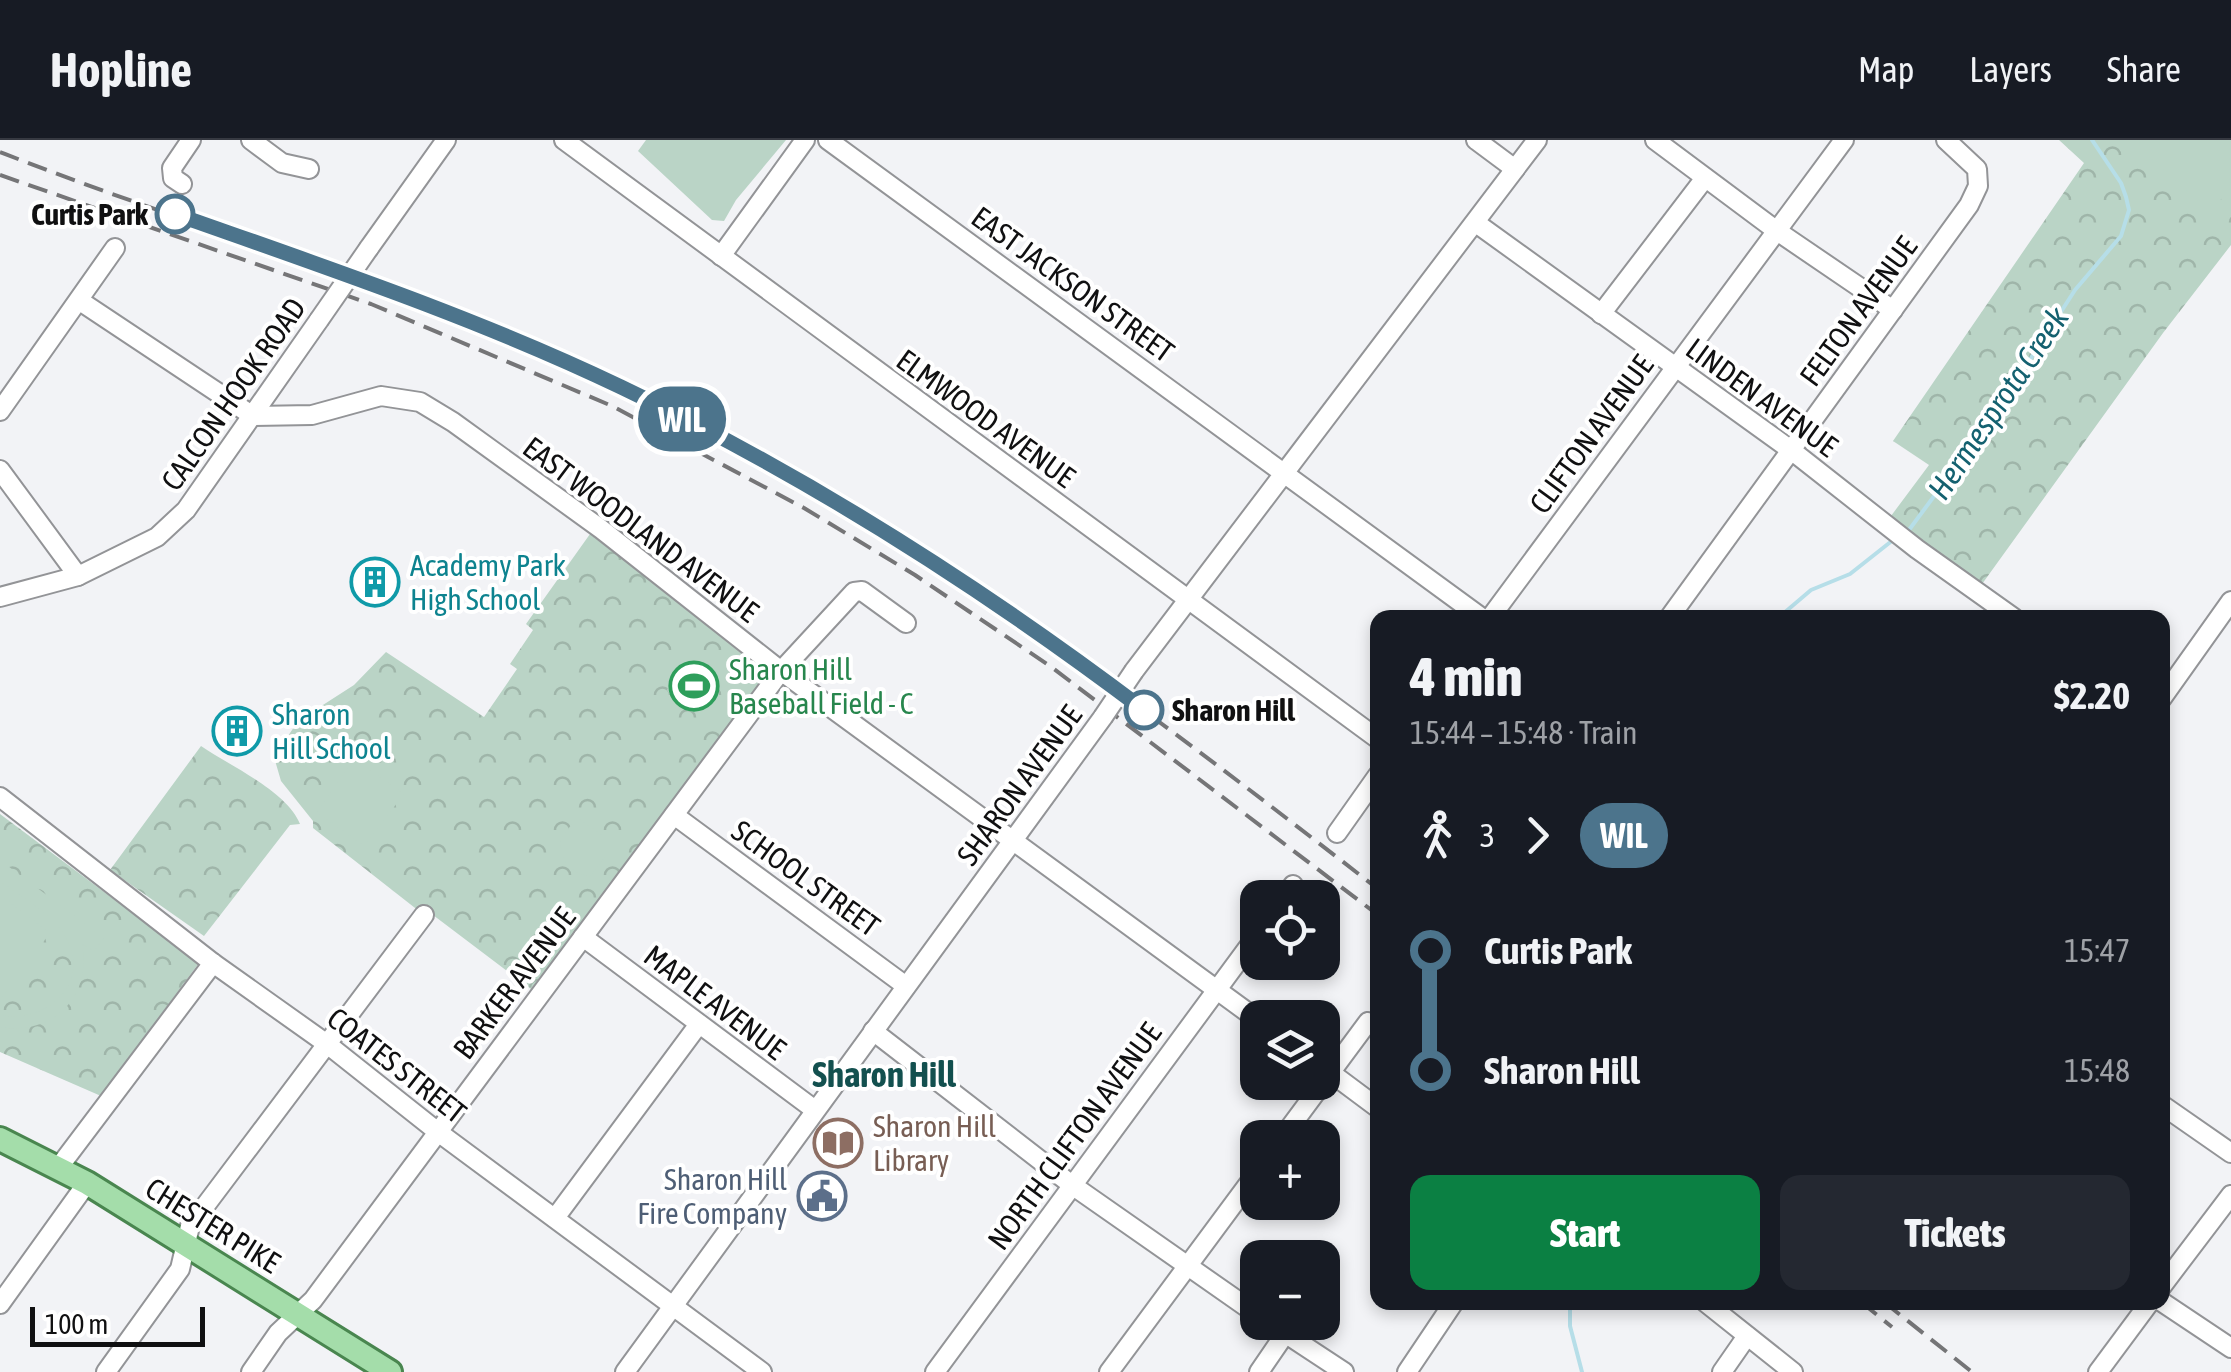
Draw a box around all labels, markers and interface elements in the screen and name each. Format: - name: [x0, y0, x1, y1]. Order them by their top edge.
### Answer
- text: Hopline: [50, 42, 192, 97]
- text: Map: [1858, 49, 1914, 89]
- text: Layers: [1969, 49, 2052, 89]
- text: Share: [2107, 49, 2181, 89]
- marker: Curtis Park: [156, 195, 194, 233]
- place label: Curtis Park: [31, 197, 149, 231]
- street label: EAST JACKSON STREET: [965, 199, 1181, 369]
- street label: FELTON AVENUE: [1793, 230, 1923, 392]
- street label: CALCON HOOK ROAD: [154, 291, 312, 497]
- water label: Hermesprota Creek: [1920, 299, 2076, 506]
- street label: LINDEN AVENUE: [1680, 331, 1844, 463]
- street label: ELMWOOD AVENUE: [890, 342, 1082, 494]
- street label: CLIFTON AVENUE: [1522, 348, 1660, 519]
- line badge: WIL: [624, 386, 740, 452]
- text: WIL: [658, 399, 706, 439]
- street label: EAST WOODLAND AVENUE: [517, 430, 765, 629]
- place label: Academy Park High School: [410, 548, 566, 616]
- building icon: Academy Park High School: [349, 556, 401, 608]
- text: 4 min: [1410, 645, 1522, 708]
- place label: Sharon Hill Baseball Field - C: [729, 652, 913, 720]
- sports icon: Sharon Hill Baseball Field - C: [668, 660, 720, 712]
- text: $2.20: [2054, 674, 2130, 717]
- marker: Sharon Hill: [1125, 691, 1163, 729]
- place label: Sharon Hill: [1172, 693, 1296, 727]
- place label: Sharon Hill School: [272, 697, 391, 765]
- street label: SHARON AVENUE: [950, 699, 1088, 871]
- building icon: Sharon Hill School: [211, 705, 263, 757]
- text: 15:44 – 15:48 · Train: [1410, 714, 1638, 751]
- icon: walk: [1410, 808, 1465, 863]
- icon: forward: [1510, 808, 1565, 863]
- street label: SCHOOL STREET: [726, 813, 886, 943]
- text: WIL: [1600, 815, 1648, 855]
- text: 3: [1480, 817, 1495, 854]
- map controls: [1240, 880, 1340, 1340]
- button: locate: [1240, 880, 1340, 980]
- street label: BARKER AVENUE: [446, 901, 582, 1065]
- text: Curtis Park: [1484, 929, 1632, 972]
- text: 15:47: [2064, 932, 2130, 969]
- street label: MAPLE AVENUE: [638, 938, 792, 1066]
- street label: COATES STREET: [321, 1000, 473, 1130]
- button: layers: [1240, 1000, 1340, 1100]
- street label: NORTH CLIFTON AVENUE: [980, 1016, 1168, 1256]
- text: Sharon Hill: [1484, 1049, 1640, 1092]
- text: 15:48: [2064, 1052, 2130, 1089]
- district label: Sharon Hill: [812, 1054, 956, 1094]
- place label: Sharon Hill Library: [873, 1109, 996, 1177]
- library icon: Sharon Hill Library: [812, 1117, 864, 1169]
- button: +: [1240, 1120, 1340, 1220]
- place label: Sharon Hill Fire Company: [637, 1162, 787, 1230]
- public building icon: Sharon Hill Fire Company: [796, 1170, 848, 1222]
- street label: CHESTER PIKE: [140, 1171, 286, 1280]
- button: Start: [1410, 1175, 1760, 1290]
- button: Tickets: [1780, 1175, 2130, 1290]
- button: −: [1240, 1240, 1340, 1340]
- scale bar: [30, 1302, 205, 1346]
- text: 100 m: [45, 1308, 108, 1340]

